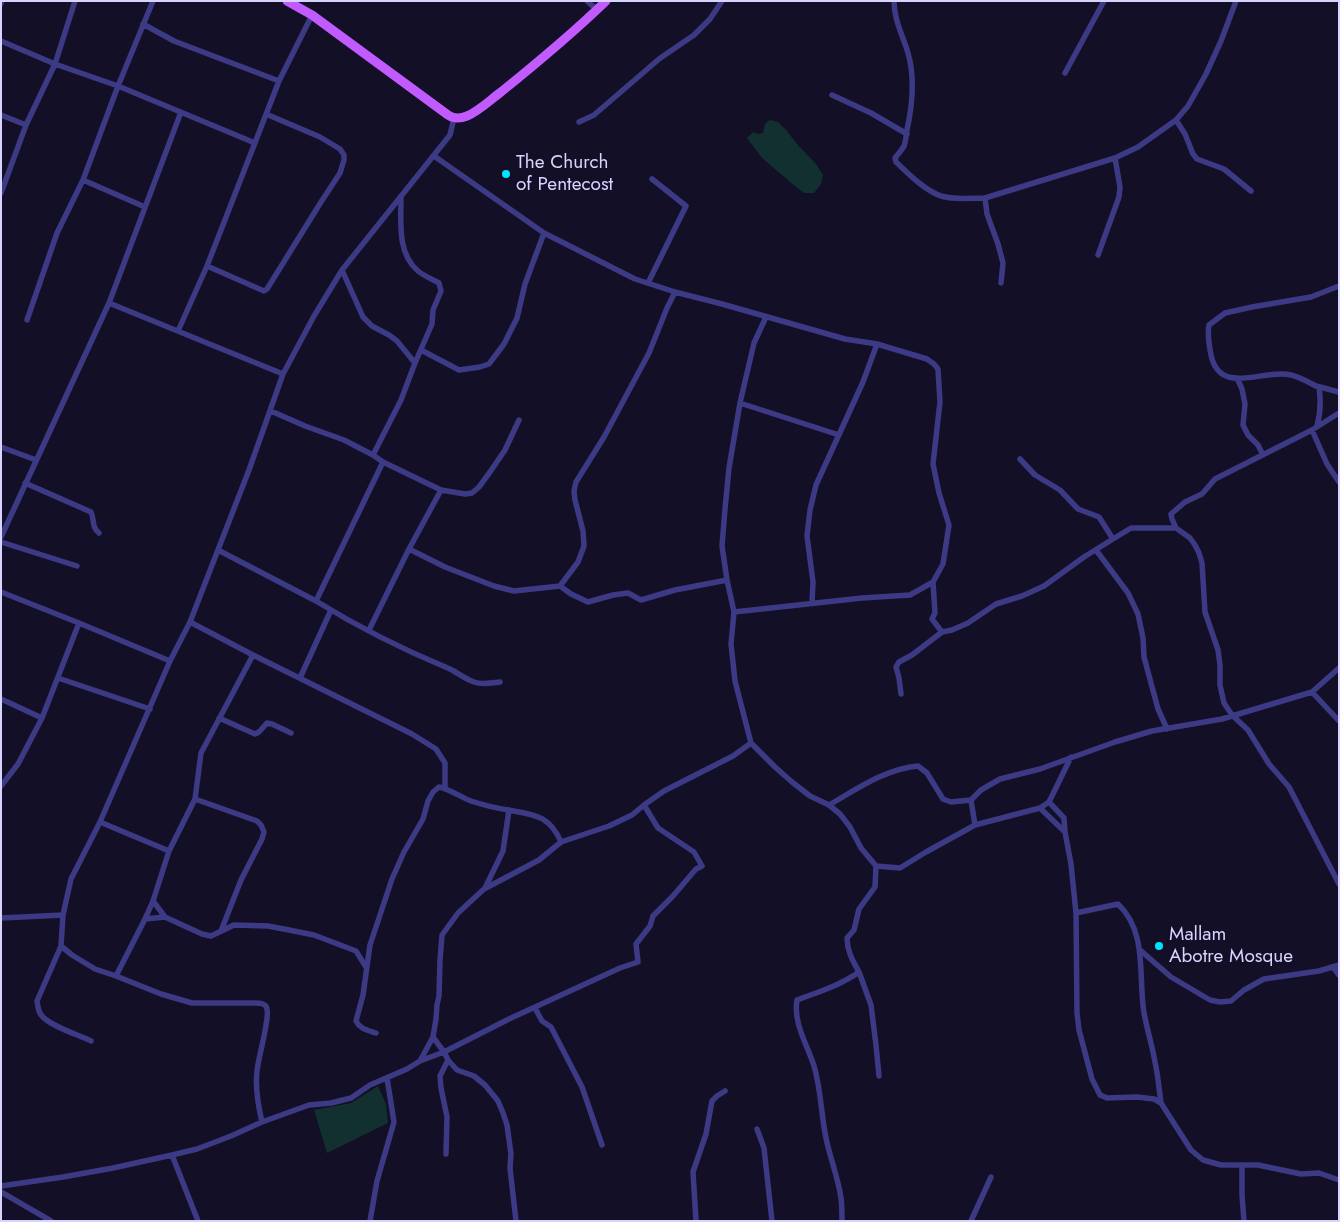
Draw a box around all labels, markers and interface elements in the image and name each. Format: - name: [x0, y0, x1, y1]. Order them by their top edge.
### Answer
- place label: The Church of Pentecost: [516, 152, 613, 196]
- marker: The Church of Pentecost: [500, 168, 512, 180]
- place label: Mallam Abotre Mosque: [1169, 924, 1293, 968]
- marker: Mallam Abotre Mosque: [1153, 940, 1165, 952]

